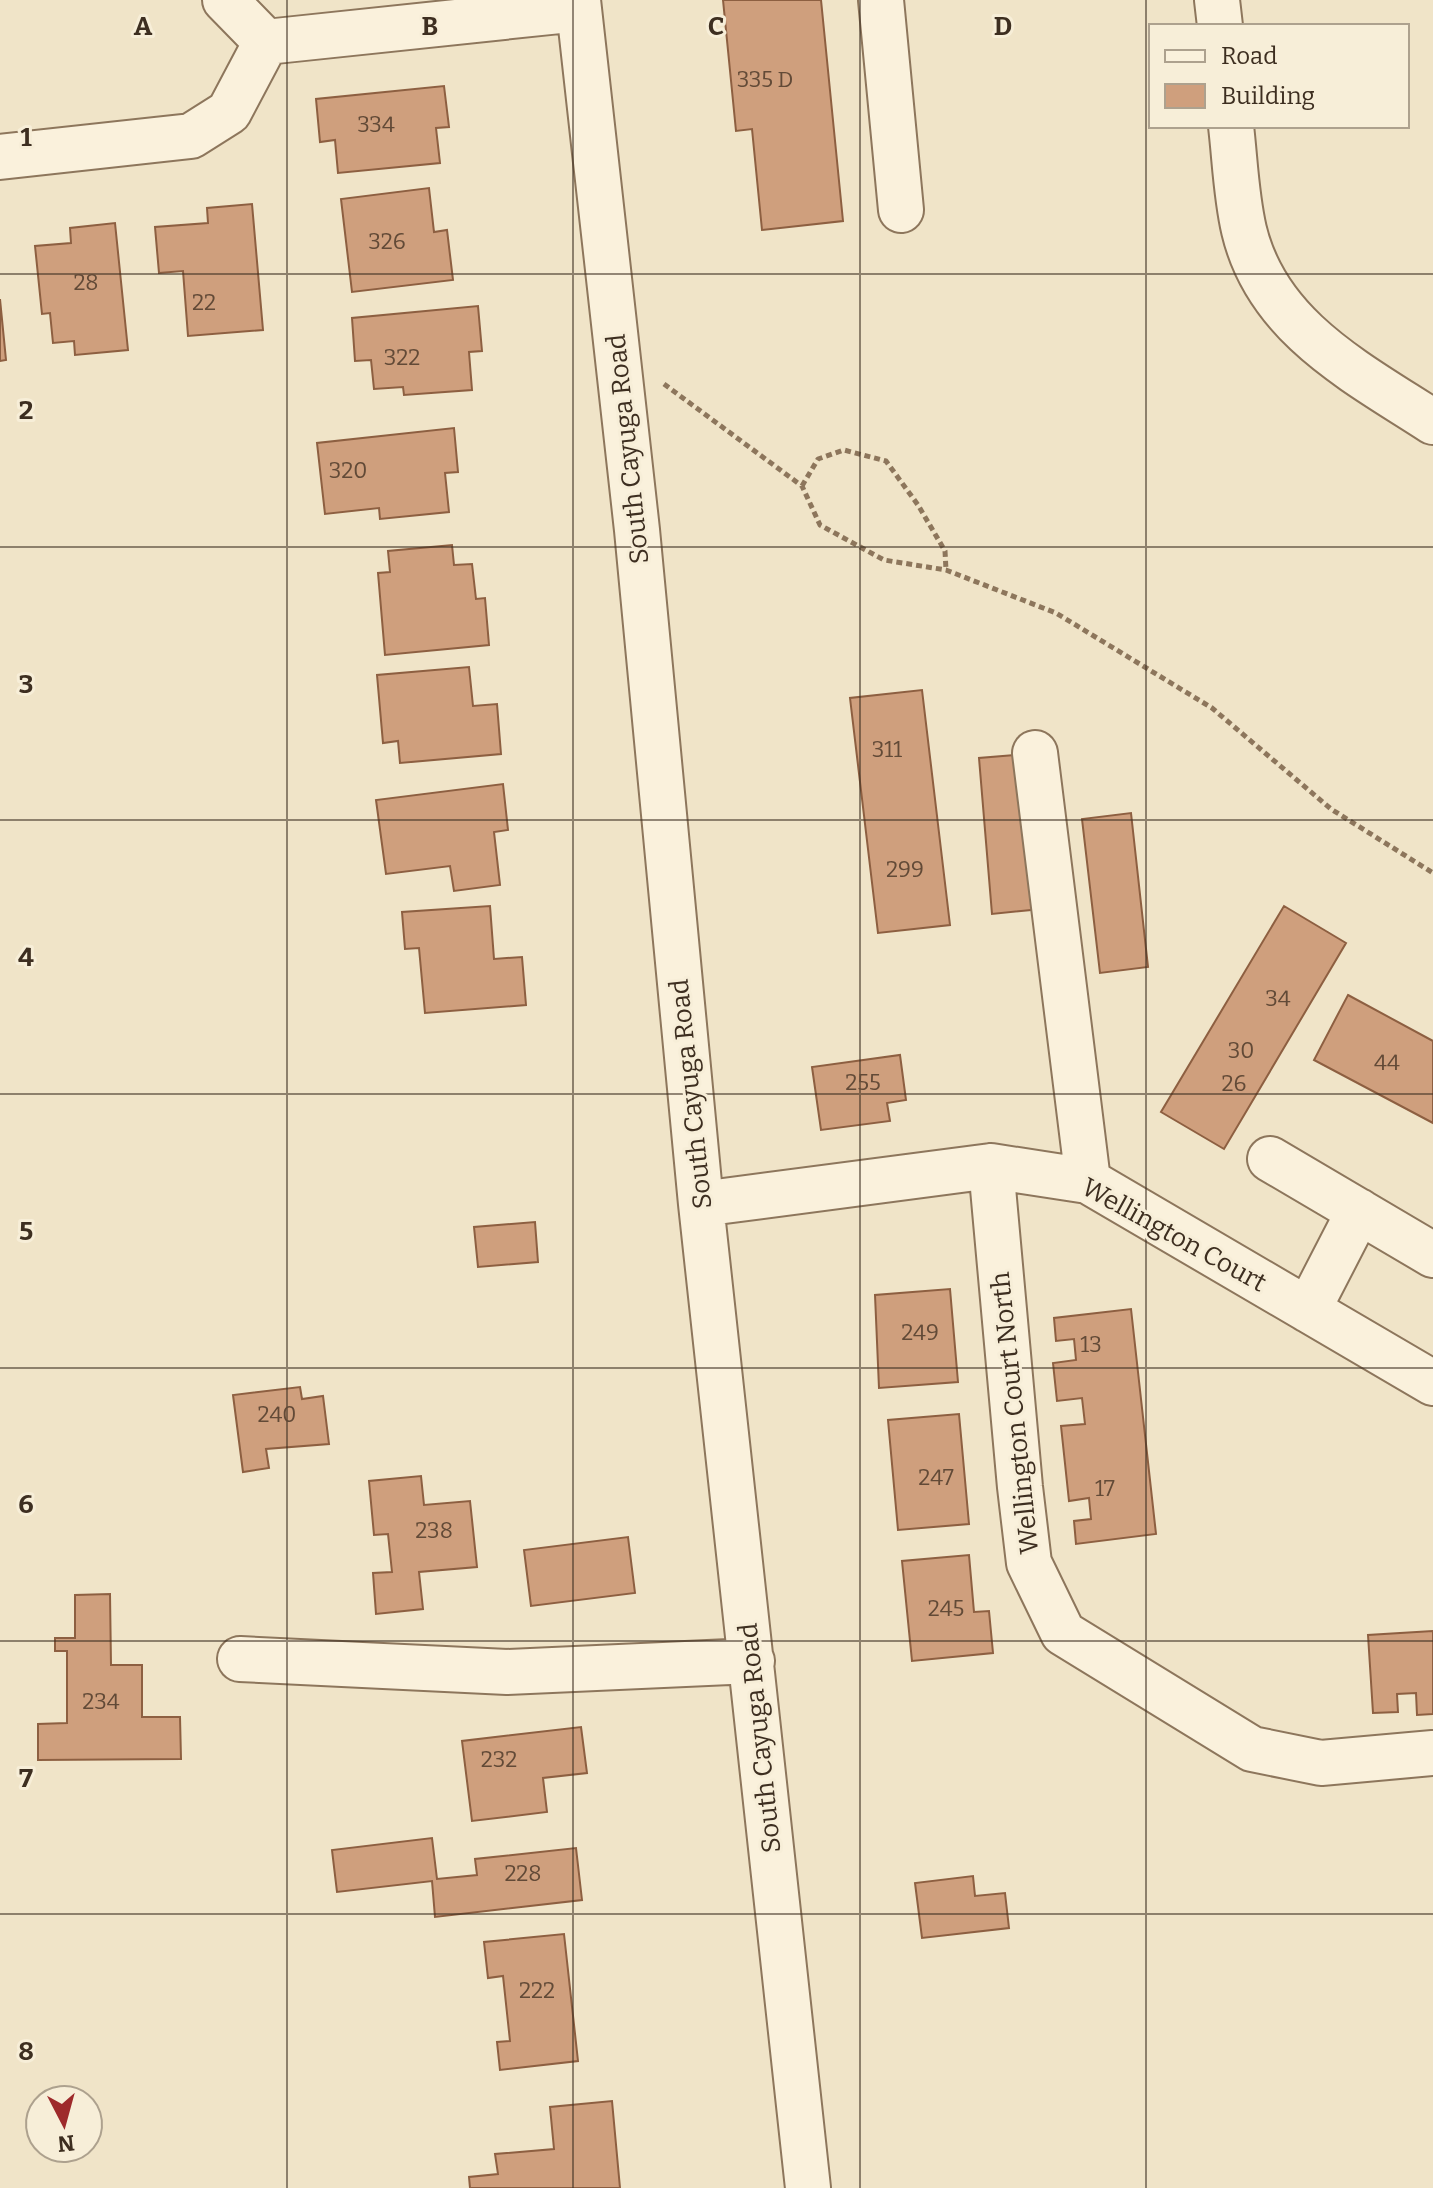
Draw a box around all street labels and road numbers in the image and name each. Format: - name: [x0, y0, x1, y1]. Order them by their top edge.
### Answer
- street label: South Cayuga Road: [600, 332, 656, 566]
- street label: South Cayuga Road: [663, 977, 719, 1211]
- street label: Wellington Court: [1076, 1171, 1272, 1299]
- street label: Wellington Court North: [985, 1270, 1045, 1556]
- street label: South Cayuga Road: [732, 1621, 788, 1855]

